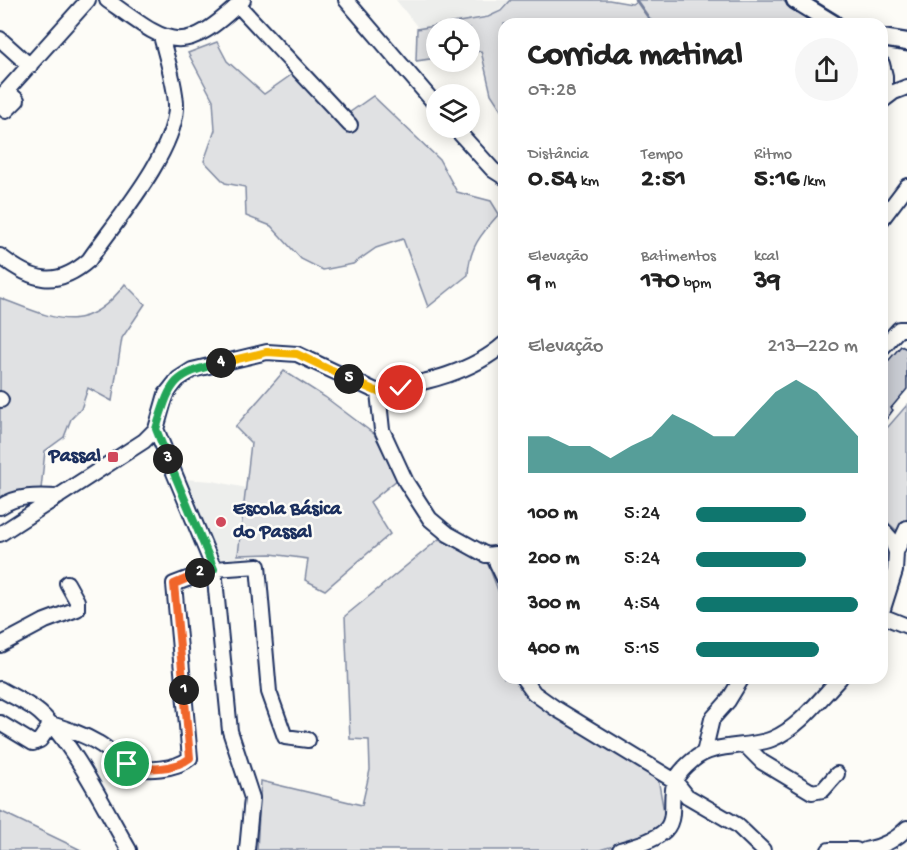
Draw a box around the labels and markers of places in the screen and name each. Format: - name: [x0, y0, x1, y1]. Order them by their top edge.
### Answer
- pin: 4: [206, 348, 236, 378]
- pin: [375, 362, 426, 413]
- pin: 5: [334, 364, 364, 394]
- pin: 3: [153, 444, 183, 474]
- place label: Passal: [48, 446, 102, 469]
- marker: Passal: [106, 450, 120, 464]
- place label: Escola Básica do Passal: [233, 499, 342, 545]
- marker: Escola Básica do Passal: [214, 515, 228, 529]
- pin: 2: [185, 558, 215, 588]
- pin: 1: [169, 675, 199, 705]
- pin: [101, 738, 152, 789]

